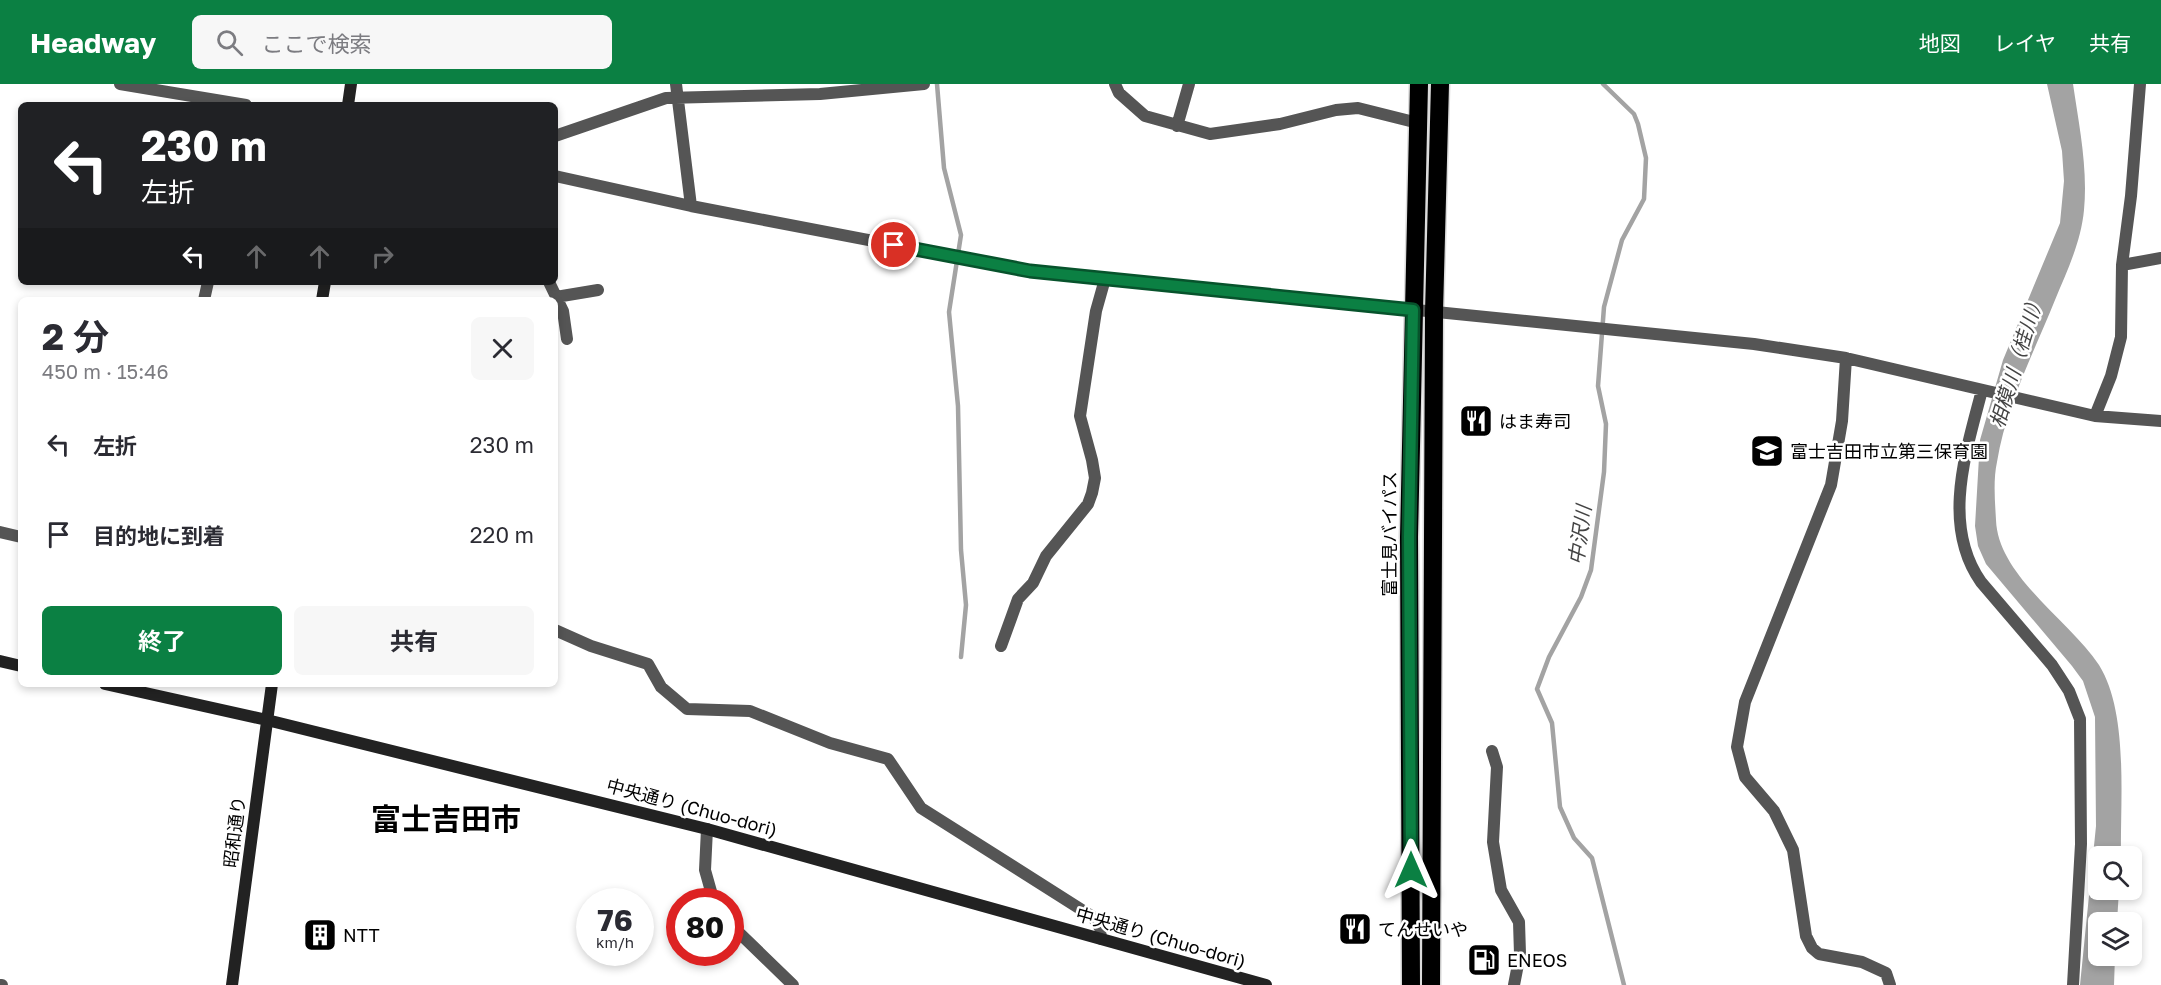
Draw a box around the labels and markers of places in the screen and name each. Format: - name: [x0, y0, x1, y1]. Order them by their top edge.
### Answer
- pin: [868, 219, 919, 270]
- restaurant icon: はま寿司: [1458, 403, 1494, 439]
- place label: はま寿司: [1499, 410, 1571, 432]
- school or university icon: 富士吉田市立第三保育園: [1749, 433, 1785, 469]
- place label: 富士吉田市立第三保育園: [1790, 440, 1988, 462]
- restaurant icon: てんせいや: [1337, 911, 1373, 947]
- building icon: NTT: [302, 917, 338, 953]
- place label: てんせいや: [1378, 918, 1468, 940]
- place label: NTT: [343, 924, 380, 946]
- fuel station icon: ENEOS: [1466, 942, 1502, 978]
- place label: ENEOS: [1507, 949, 1567, 971]

